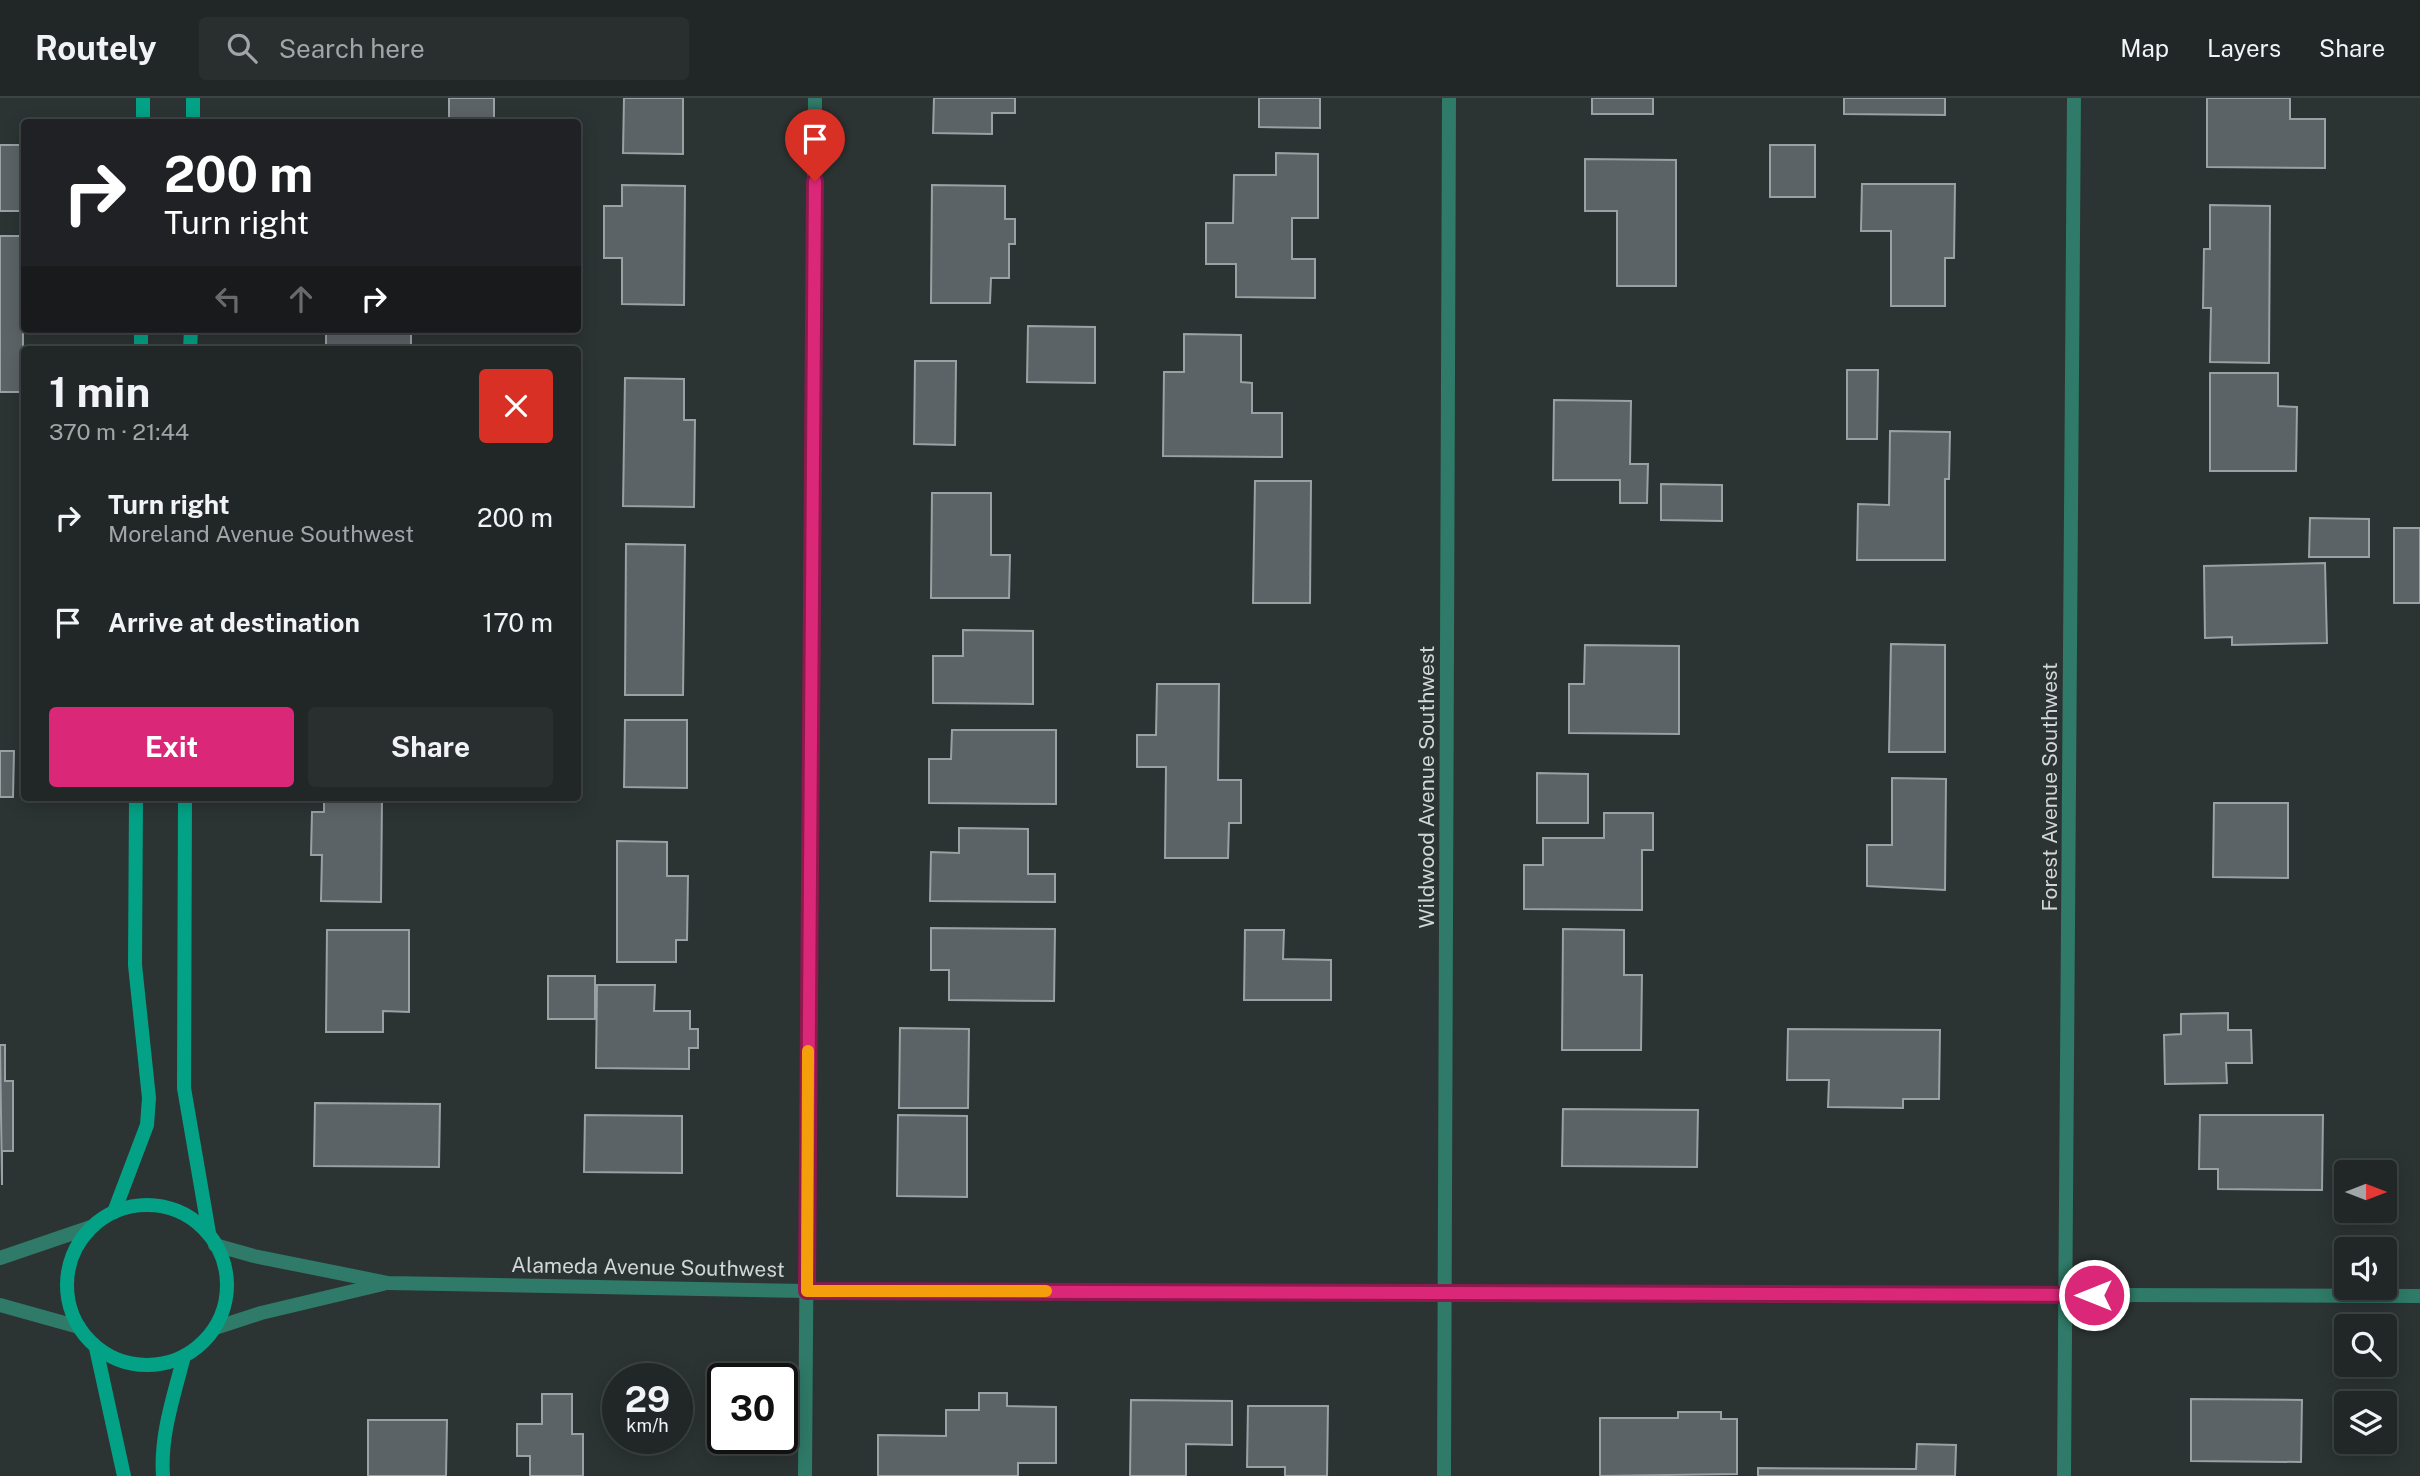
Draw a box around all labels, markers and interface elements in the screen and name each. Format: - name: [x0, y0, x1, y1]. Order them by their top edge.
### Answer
- search box: [199, 17, 689, 80]
- text: Routely: [35, 29, 157, 67]
- icon: search: [223, 29, 261, 67]
- text: Search here: [279, 33, 425, 64]
- text: Map: [2120, 34, 2169, 62]
- text: Layers: [2207, 34, 2281, 62]
- text: Share: [2319, 34, 2385, 62]
- pin: [785, 109, 845, 181]
- icon: arrive: [796, 120, 834, 158]
- text: 200 m: [164, 145, 313, 203]
- icon: right: [49, 147, 140, 238]
- text: Turn right: [164, 204, 309, 241]
- icon: left: [209, 280, 247, 318]
- icon: ahead: [282, 280, 320, 318]
- icon: right: [355, 280, 393, 318]
- text: 1 min: [49, 367, 150, 416]
- button: close: [479, 369, 553, 443]
- text: 370 m · 21:44: [49, 418, 189, 445]
- text: Turn right: [108, 489, 230, 520]
- icon: right: [49, 499, 87, 537]
- text: 200 m: [477, 502, 553, 533]
- text: Moreland Avenue Southwest: [108, 520, 414, 547]
- icon: arrive: [49, 604, 87, 642]
- text: Arrive at destination: [108, 607, 360, 638]
- text: 170 m: [483, 607, 553, 638]
- street label: Wildwood Avenue Southwest: [1414, 646, 1439, 928]
- street label: Forest Avenue Southwest: [2037, 662, 2062, 912]
- button: Exit: [49, 707, 294, 787]
- button: Share: [308, 707, 553, 787]
- north arrow: [2334, 1160, 2398, 1223]
- map controls: [2334, 1160, 2397, 1454]
- button: sound: [2334, 1237, 2397, 1300]
- street label: Alameda Avenue Southwest: [511, 1252, 785, 1282]
- position arrow: [2057, 1258, 2131, 1332]
- button: search: [2334, 1314, 2397, 1377]
- speed limit sign: 30: [707, 1363, 798, 1454]
- text: 29: [625, 1379, 670, 1420]
- button: layers: [2334, 1391, 2397, 1454]
- text: km/h: [626, 1415, 669, 1436]

